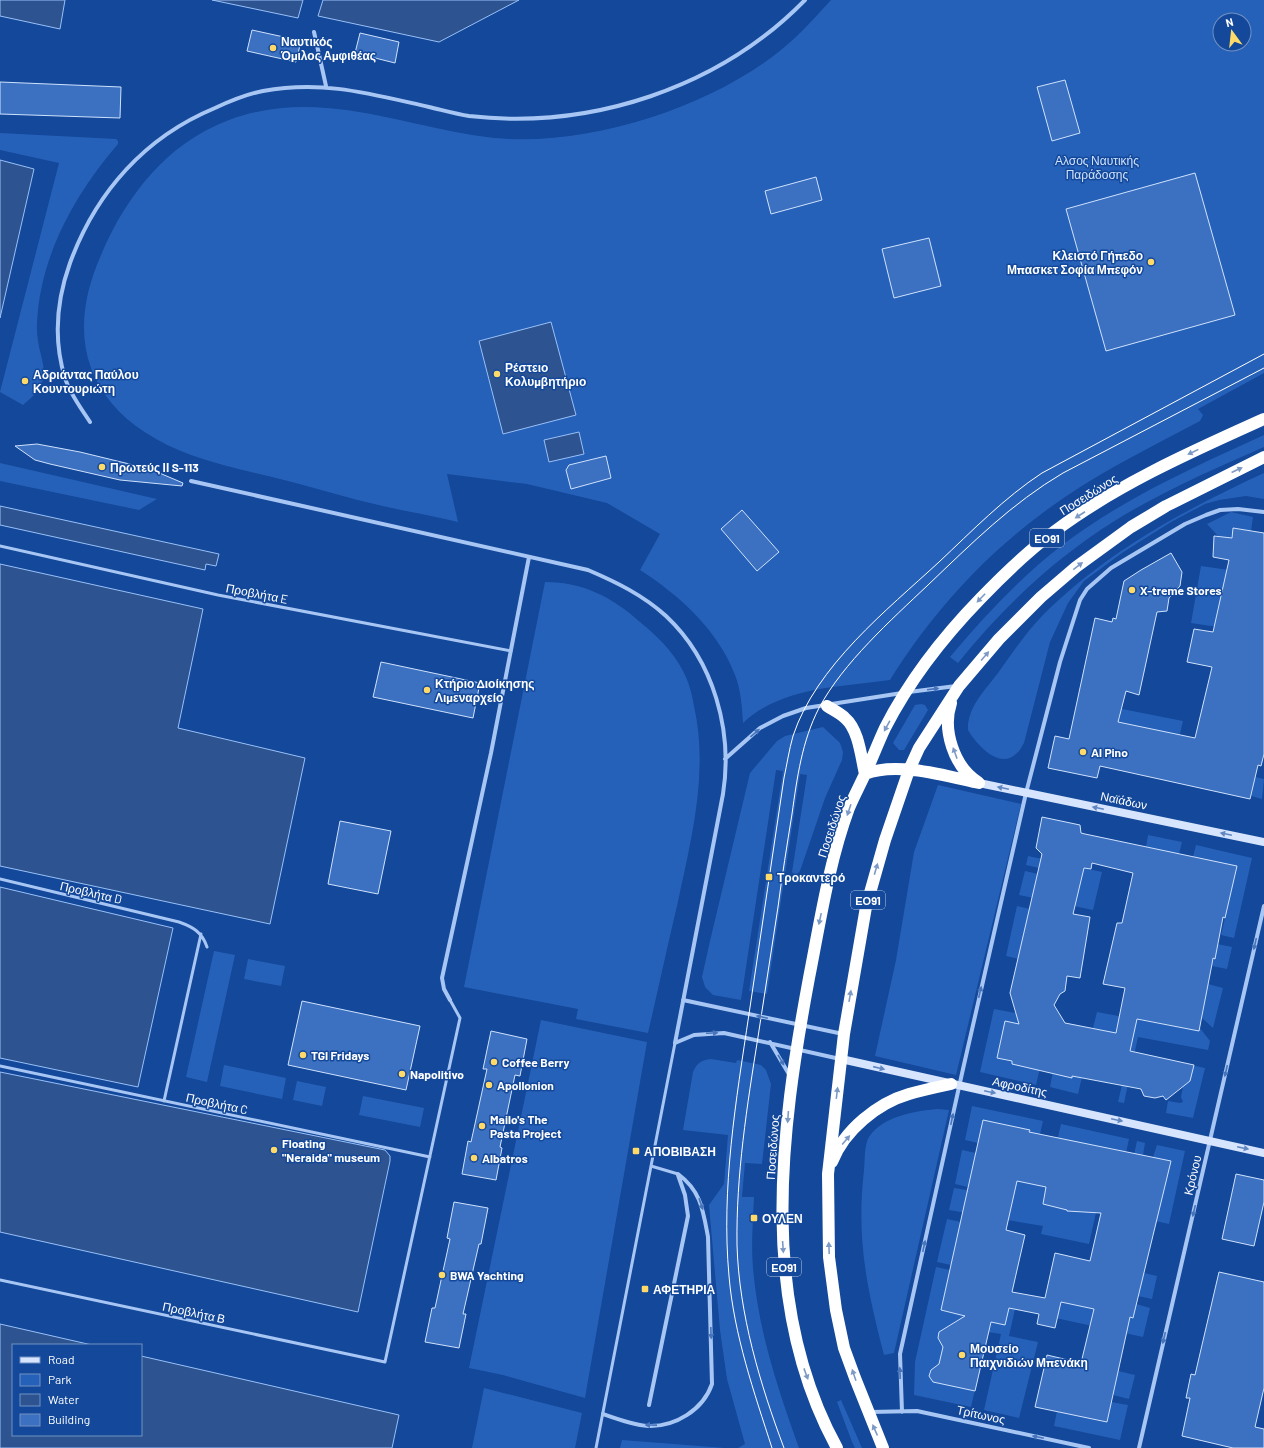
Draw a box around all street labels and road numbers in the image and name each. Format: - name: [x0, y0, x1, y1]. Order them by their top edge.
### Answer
- street label: Ποσειδώνος: [1057, 471, 1120, 518]
- road number: ΕΟ91: [1030, 529, 1064, 547]
- street label: Προβλήτα E: [225, 580, 289, 607]
- street label: Ναϊάδων: [1099, 788, 1149, 812]
- street label: Ποσειδώνος: [814, 793, 849, 860]
- street label: Προβλήτα D: [58, 878, 123, 907]
- road number: ΕΟ91: [851, 891, 885, 909]
- street label: Αφροδίτης: [991, 1073, 1049, 1100]
- street label: Προβλήτα C: [185, 1090, 249, 1117]
- street label: Ποσειδώνος: [763, 1114, 782, 1180]
- street label: Κρόνου: [1181, 1154, 1204, 1197]
- road number: ΕΟ91: [767, 1258, 801, 1276]
- street label: Προβλήτα Β: [161, 1299, 227, 1326]
- street label: Τρίτωνος: [955, 1402, 1007, 1427]

